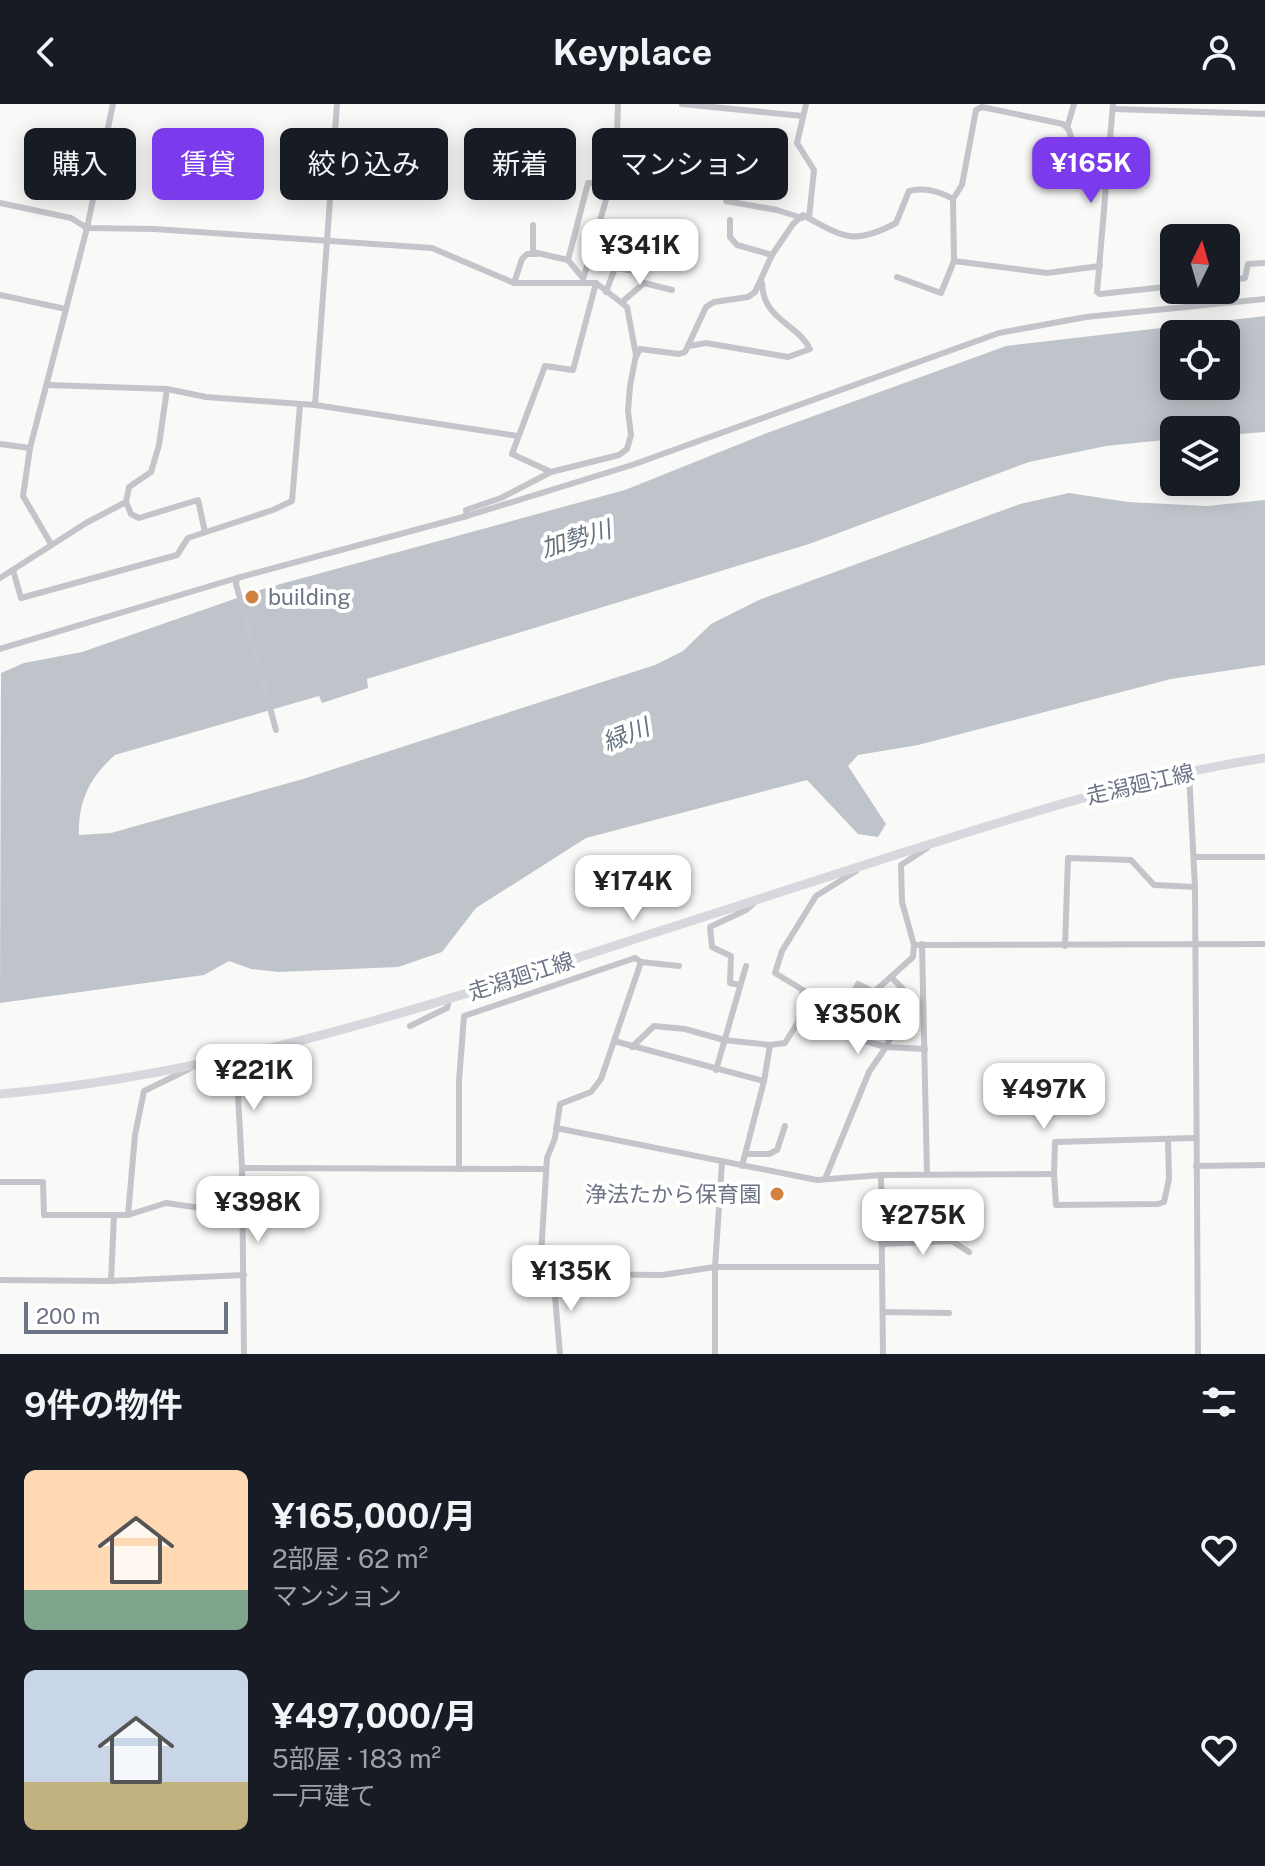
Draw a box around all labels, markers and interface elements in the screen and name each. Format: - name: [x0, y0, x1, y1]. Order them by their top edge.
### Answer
- icon: back: [24, 30, 68, 74]
- icon: person: [1197, 30, 1241, 74]
- text: Keyplace: [553, 31, 712, 73]
- chip: 購入: [24, 128, 136, 200]
- chip: 賃貸: [152, 128, 264, 200]
- chip: 絞り込み: [280, 128, 448, 200]
- chip: 新着: [464, 128, 576, 200]
- chip: マンション: [592, 128, 788, 200]
- pin: ¥165K: [1035, 137, 1147, 205]
- text: ¥165K: [1050, 147, 1132, 178]
- pin: ¥341K: [584, 219, 696, 287]
- north arrow: [1160, 224, 1240, 304]
- map controls: [1160, 224, 1240, 496]
- text: ¥341K: [599, 229, 681, 260]
- button: locate: [1160, 320, 1240, 400]
- button: layers: [1160, 416, 1240, 496]
- water label: 加勢川: [537, 513, 617, 562]
- place label: building: [268, 584, 351, 610]
- marker: building: [243, 588, 261, 606]
- water label: 緑川: [598, 711, 656, 756]
- street label: 走潟廻江線: [1083, 759, 1197, 809]
- pin: ¥174K: [577, 855, 689, 923]
- text: ¥174K: [593, 865, 673, 896]
- street label: 走潟廻江線: [465, 947, 577, 1005]
- pin: ¥350K: [802, 988, 914, 1056]
- text: ¥350K: [814, 998, 902, 1029]
- pin: ¥221K: [198, 1044, 310, 1112]
- text: ¥221K: [214, 1054, 294, 1085]
- pin: ¥497K: [988, 1063, 1100, 1131]
- text: ¥497K: [1001, 1073, 1087, 1104]
- pin: ¥398K: [202, 1176, 314, 1244]
- place label: 浄法たから保育園: [585, 1181, 761, 1207]
- marker: 浄法たから保育園: [768, 1185, 786, 1203]
- text: ¥398K: [214, 1186, 302, 1217]
- pin: ¥275K: [867, 1189, 979, 1257]
- text: ¥275K: [880, 1199, 966, 1230]
- pin: ¥135K: [515, 1245, 627, 1313]
- text: ¥135K: [530, 1255, 612, 1286]
- scale bar: [24, 1298, 228, 1334]
- text: 200 m: [36, 1303, 100, 1329]
- icon: filters: [1197, 1380, 1241, 1424]
- text: 9件の物件: [24, 1385, 182, 1425]
- text: ¥165,000/月: [272, 1496, 476, 1536]
- icon: home: [88, 1502, 184, 1598]
- icon: heart: [1197, 1528, 1241, 1572]
- text: 2部屋 · 62 m²: [272, 1543, 428, 1574]
- text: マンション: [272, 1580, 402, 1611]
- text: ¥497,000/月: [272, 1696, 478, 1736]
- icon: home: [88, 1702, 184, 1798]
- icon: heart: [1197, 1728, 1241, 1772]
- text: 5部屋 · 183 m²: [272, 1743, 441, 1774]
- text: 一戸建て: [272, 1780, 376, 1811]

